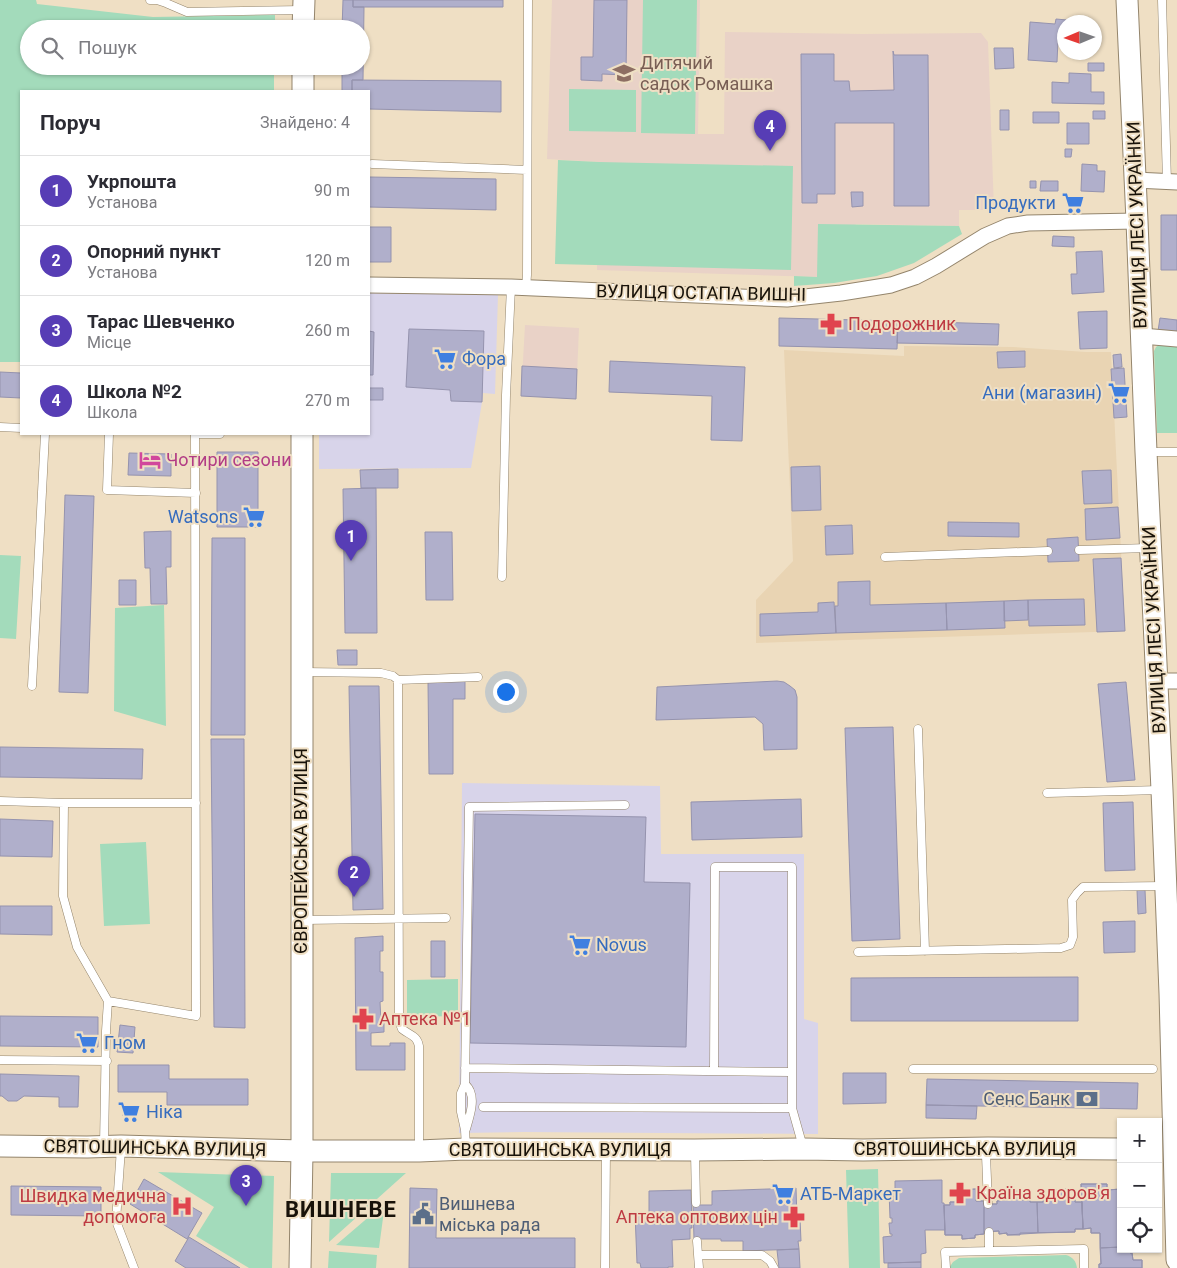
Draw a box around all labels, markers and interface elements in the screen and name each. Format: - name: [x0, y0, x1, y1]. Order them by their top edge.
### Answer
- north arrow: [1057, 15, 1102, 60]
- search box: [20, 20, 370, 75]
- icon: search: [38, 34, 66, 62]
- text: Пошук: [78, 36, 137, 59]
- place label: Дитячий садок Ромашка: [640, 52, 773, 94]
- school or university icon: Дитячий садок Ромашка: [611, 60, 637, 86]
- pin: 4: [754, 110, 786, 151]
- text: Поруч: [40, 111, 101, 135]
- text: Знайдено: 4: [260, 113, 350, 132]
- street label: ВУЛИЦЯ ЛЕСІ УКРАЇНКИ: [1122, 121, 1151, 329]
- text: Укрпошта: [87, 170, 176, 193]
- text: 1: [51, 181, 61, 200]
- text: 90 m: [314, 181, 350, 200]
- supermarket icon: Продукти: [1060, 190, 1086, 216]
- place label: Продукти: [975, 192, 1056, 213]
- text: Установа: [87, 193, 157, 212]
- text: Опорний пункт: [87, 240, 221, 263]
- text: 2: [51, 251, 61, 270]
- text: 120 m: [305, 251, 350, 270]
- text: Установа: [87, 263, 157, 282]
- street label: ВУЛИЦЯ ОСТАПА ВИШНІ: [596, 280, 806, 305]
- text: Тарас Шевченко: [87, 310, 235, 333]
- pharmacy icon: Подорожник: [818, 311, 844, 337]
- place label: Подорожник: [848, 313, 956, 334]
- text: 3: [51, 321, 61, 340]
- text: 260 m: [305, 321, 350, 340]
- text: Місце: [87, 333, 131, 352]
- supermarket icon: Фора: [432, 346, 458, 372]
- place label: Фора: [462, 348, 506, 369]
- text: Школа №2: [87, 380, 182, 403]
- supermarket icon: Ани (магазин): [1106, 380, 1132, 406]
- place label: Ани (магазин): [982, 382, 1102, 404]
- text: 4: [51, 391, 61, 410]
- text: 270 m: [305, 391, 350, 410]
- text: Школа: [87, 403, 138, 422]
- hotel icon: Чотири сезони: [137, 447, 163, 473]
- place label: Чотири сезони: [166, 449, 292, 470]
- supermarket icon: Watsons: [241, 504, 267, 530]
- place label: Watsons: [168, 506, 238, 527]
- pin: 1: [335, 520, 367, 561]
- street label: ВУЛИЦЯ ЛЕСІ УКРАЇНКИ: [1138, 526, 1169, 734]
- your location: [493, 679, 519, 705]
- street label: ЄВРОПЕЙСЬКА ВУЛИЦЯ: [290, 748, 311, 954]
- pin: 2: [338, 856, 370, 897]
- supermarket icon: Novus: [567, 932, 593, 958]
- place label: Novus: [596, 934, 647, 955]
- pharmacy icon: Аптека №1: [350, 1006, 376, 1032]
- place label: Аптека №1: [379, 1008, 471, 1029]
- supermarket icon: Гном: [74, 1030, 100, 1056]
- place label: Гном: [104, 1032, 146, 1053]
- bank icon: Сенс Банк: [1074, 1086, 1100, 1112]
- place label: Сенс Банк: [983, 1088, 1070, 1109]
- supermarket icon: Ніка: [116, 1099, 142, 1125]
- place label: Ніка: [146, 1101, 183, 1122]
- map controls: [1117, 1118, 1162, 1253]
- button: +: [1117, 1118, 1162, 1163]
- street label: СВЯТОШИНСЬКА ВУЛИЦЯ: [44, 1135, 267, 1160]
- street label: СВЯТОШИНСЬКА ВУЛИЦЯ: [854, 1138, 1076, 1159]
- street label: СВЯТОШИНСЬКА ВУЛИЦЯ: [449, 1139, 671, 1160]
- button: −: [1117, 1163, 1162, 1208]
- pin: 3: [230, 1165, 262, 1206]
- pharmacy icon: Країна здоров'я: [947, 1180, 973, 1206]
- supermarket icon: АТБ-Маркет: [770, 1181, 796, 1207]
- place label: Країна здоров'я: [976, 1182, 1110, 1203]
- place label: АТБ-Маркет: [800, 1183, 901, 1204]
- place label: Швидка медична допомога: [19, 1185, 166, 1227]
- hospital icon: Швидка медична допомога: [169, 1193, 195, 1219]
- place label: Вишнева міська рада: [439, 1193, 540, 1235]
- district label: ВИШНЕВЕ: [285, 1197, 397, 1222]
- public building icon: Вишнева міська рада: [410, 1201, 436, 1227]
- pharmacy icon: Аптека оптових цін: [781, 1204, 807, 1230]
- place label: Аптека оптових цін: [616, 1206, 778, 1227]
- button: locate: [1117, 1208, 1162, 1253]

